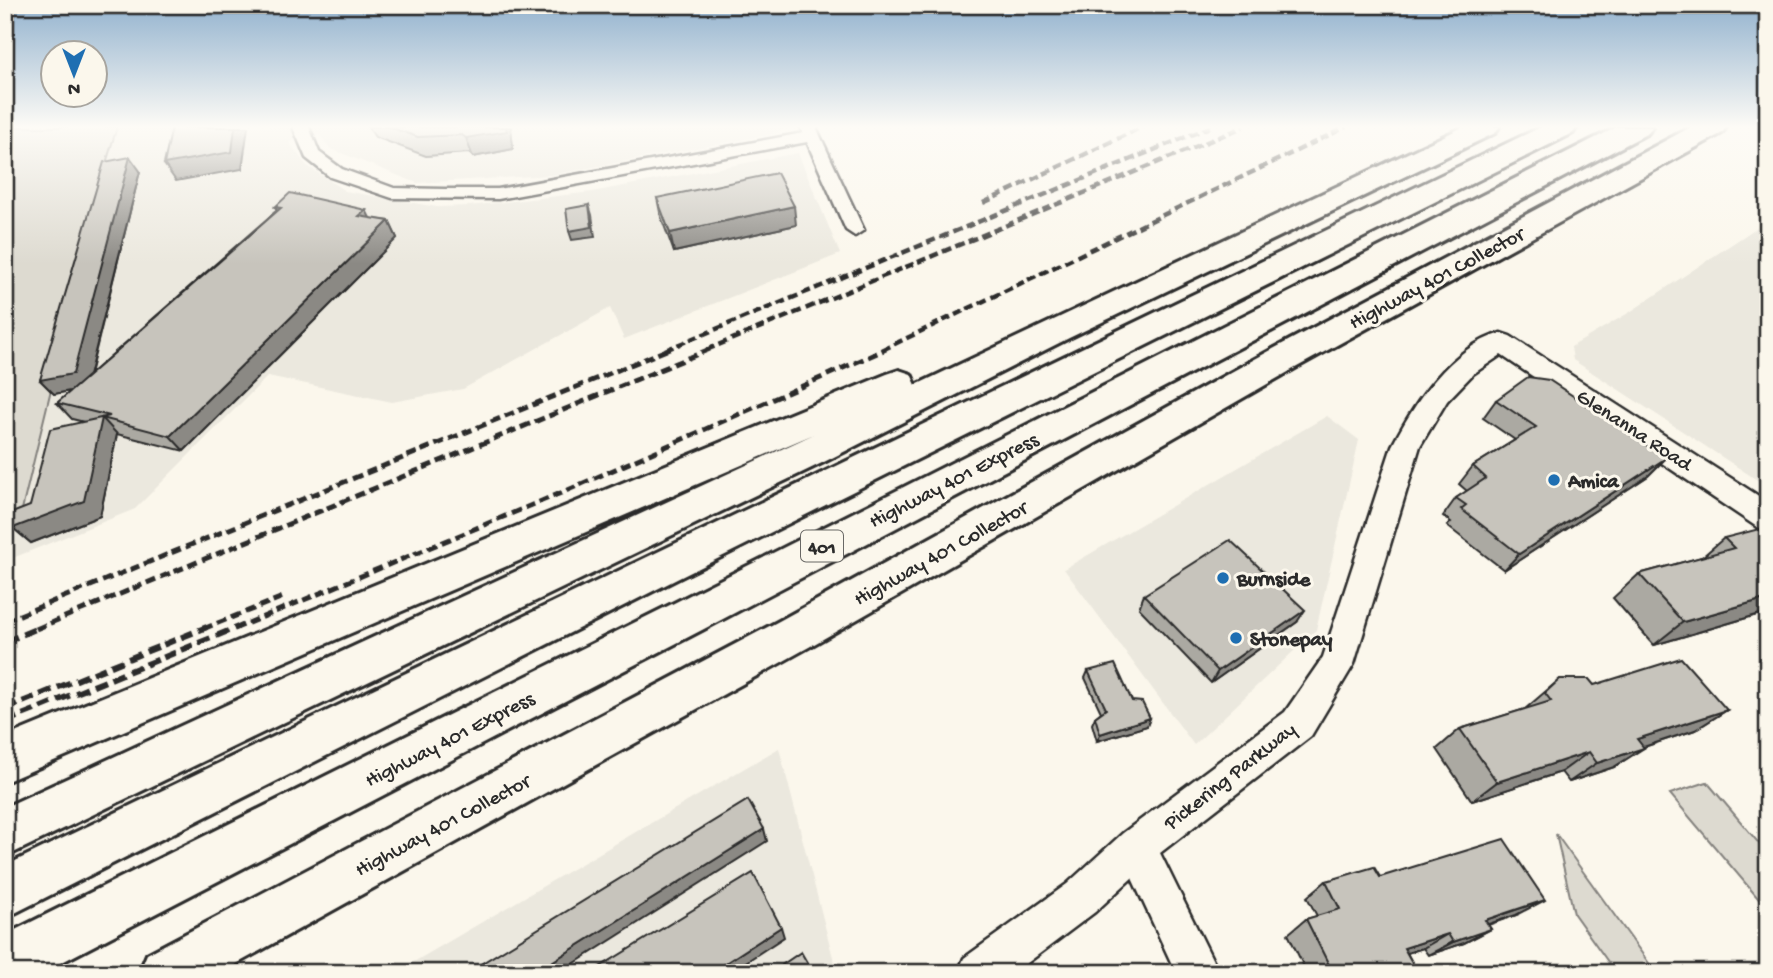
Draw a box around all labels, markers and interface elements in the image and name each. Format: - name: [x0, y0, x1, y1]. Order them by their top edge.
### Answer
- north arrow: [38, 38, 108, 108]
- text: N: [68, 76, 80, 99]
- street label: Highway 401 Collector: [1346, 223, 1531, 337]
- street label: Glenanna Road: [1571, 385, 1697, 480]
- street label: Highway 401 Express: [866, 428, 1044, 536]
- place label: Amica: [1567, 471, 1620, 496]
- marker: Amica: [1546, 472, 1562, 488]
- street label: Highway 401 Collector: [850, 496, 1034, 613]
- road number: 401: [801, 530, 843, 562]
- place label: Burnside: [1236, 569, 1312, 594]
- marker: Burnside: [1215, 570, 1231, 586]
- place label: Stonepay: [1250, 629, 1333, 654]
- marker: Stonepay: [1228, 630, 1244, 646]
- street label: Highway 401 Express: [362, 687, 540, 795]
- street label: Pickering Parkway: [1159, 718, 1302, 838]
- street label: Highway 401 Collector: [352, 770, 537, 884]

